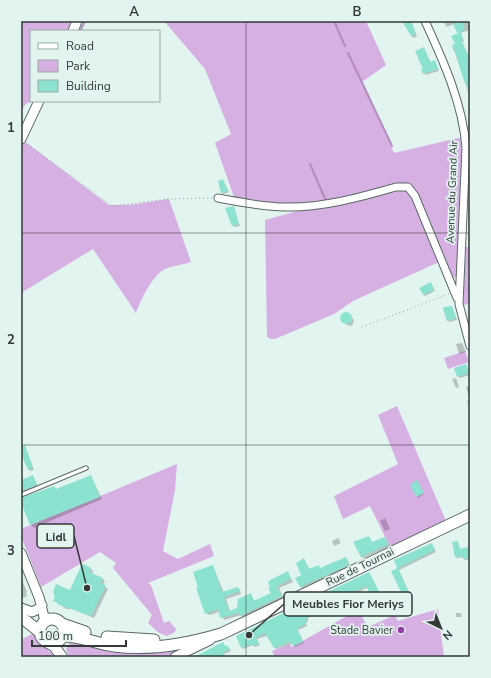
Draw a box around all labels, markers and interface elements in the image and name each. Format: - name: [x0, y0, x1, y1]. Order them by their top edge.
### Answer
- text: A: [129, 3, 139, 21]
- text: B: [353, 3, 362, 21]
- legend: [30, 30, 160, 102]
- text: Road: [66, 38, 94, 54]
- text: Park: [66, 58, 91, 74]
- text: Building: [66, 78, 111, 94]
- text: 1: [7, 119, 15, 137]
- street label: Avenue du Grand Air: [443, 140, 461, 244]
- text: 2: [7, 331, 15, 349]
- callout: Lidl: [37, 524, 74, 548]
- text: Lidl: [46, 529, 67, 545]
- text: 3: [7, 542, 15, 560]
- street label: Rue de Tournai: [323, 544, 397, 590]
- callout: Meubles Fior Meriys: [284, 592, 412, 616]
- text: Meubles Fior Meriys: [292, 596, 404, 612]
- north arrow: [421, 608, 461, 648]
- scale bar: [32, 622, 126, 648]
- place label: Stade Bavier: [330, 623, 393, 638]
- marker: Stade Bavier: [396, 625, 406, 635]
- text: N: [439, 627, 456, 643]
- text: 100 m: [38, 628, 73, 644]

